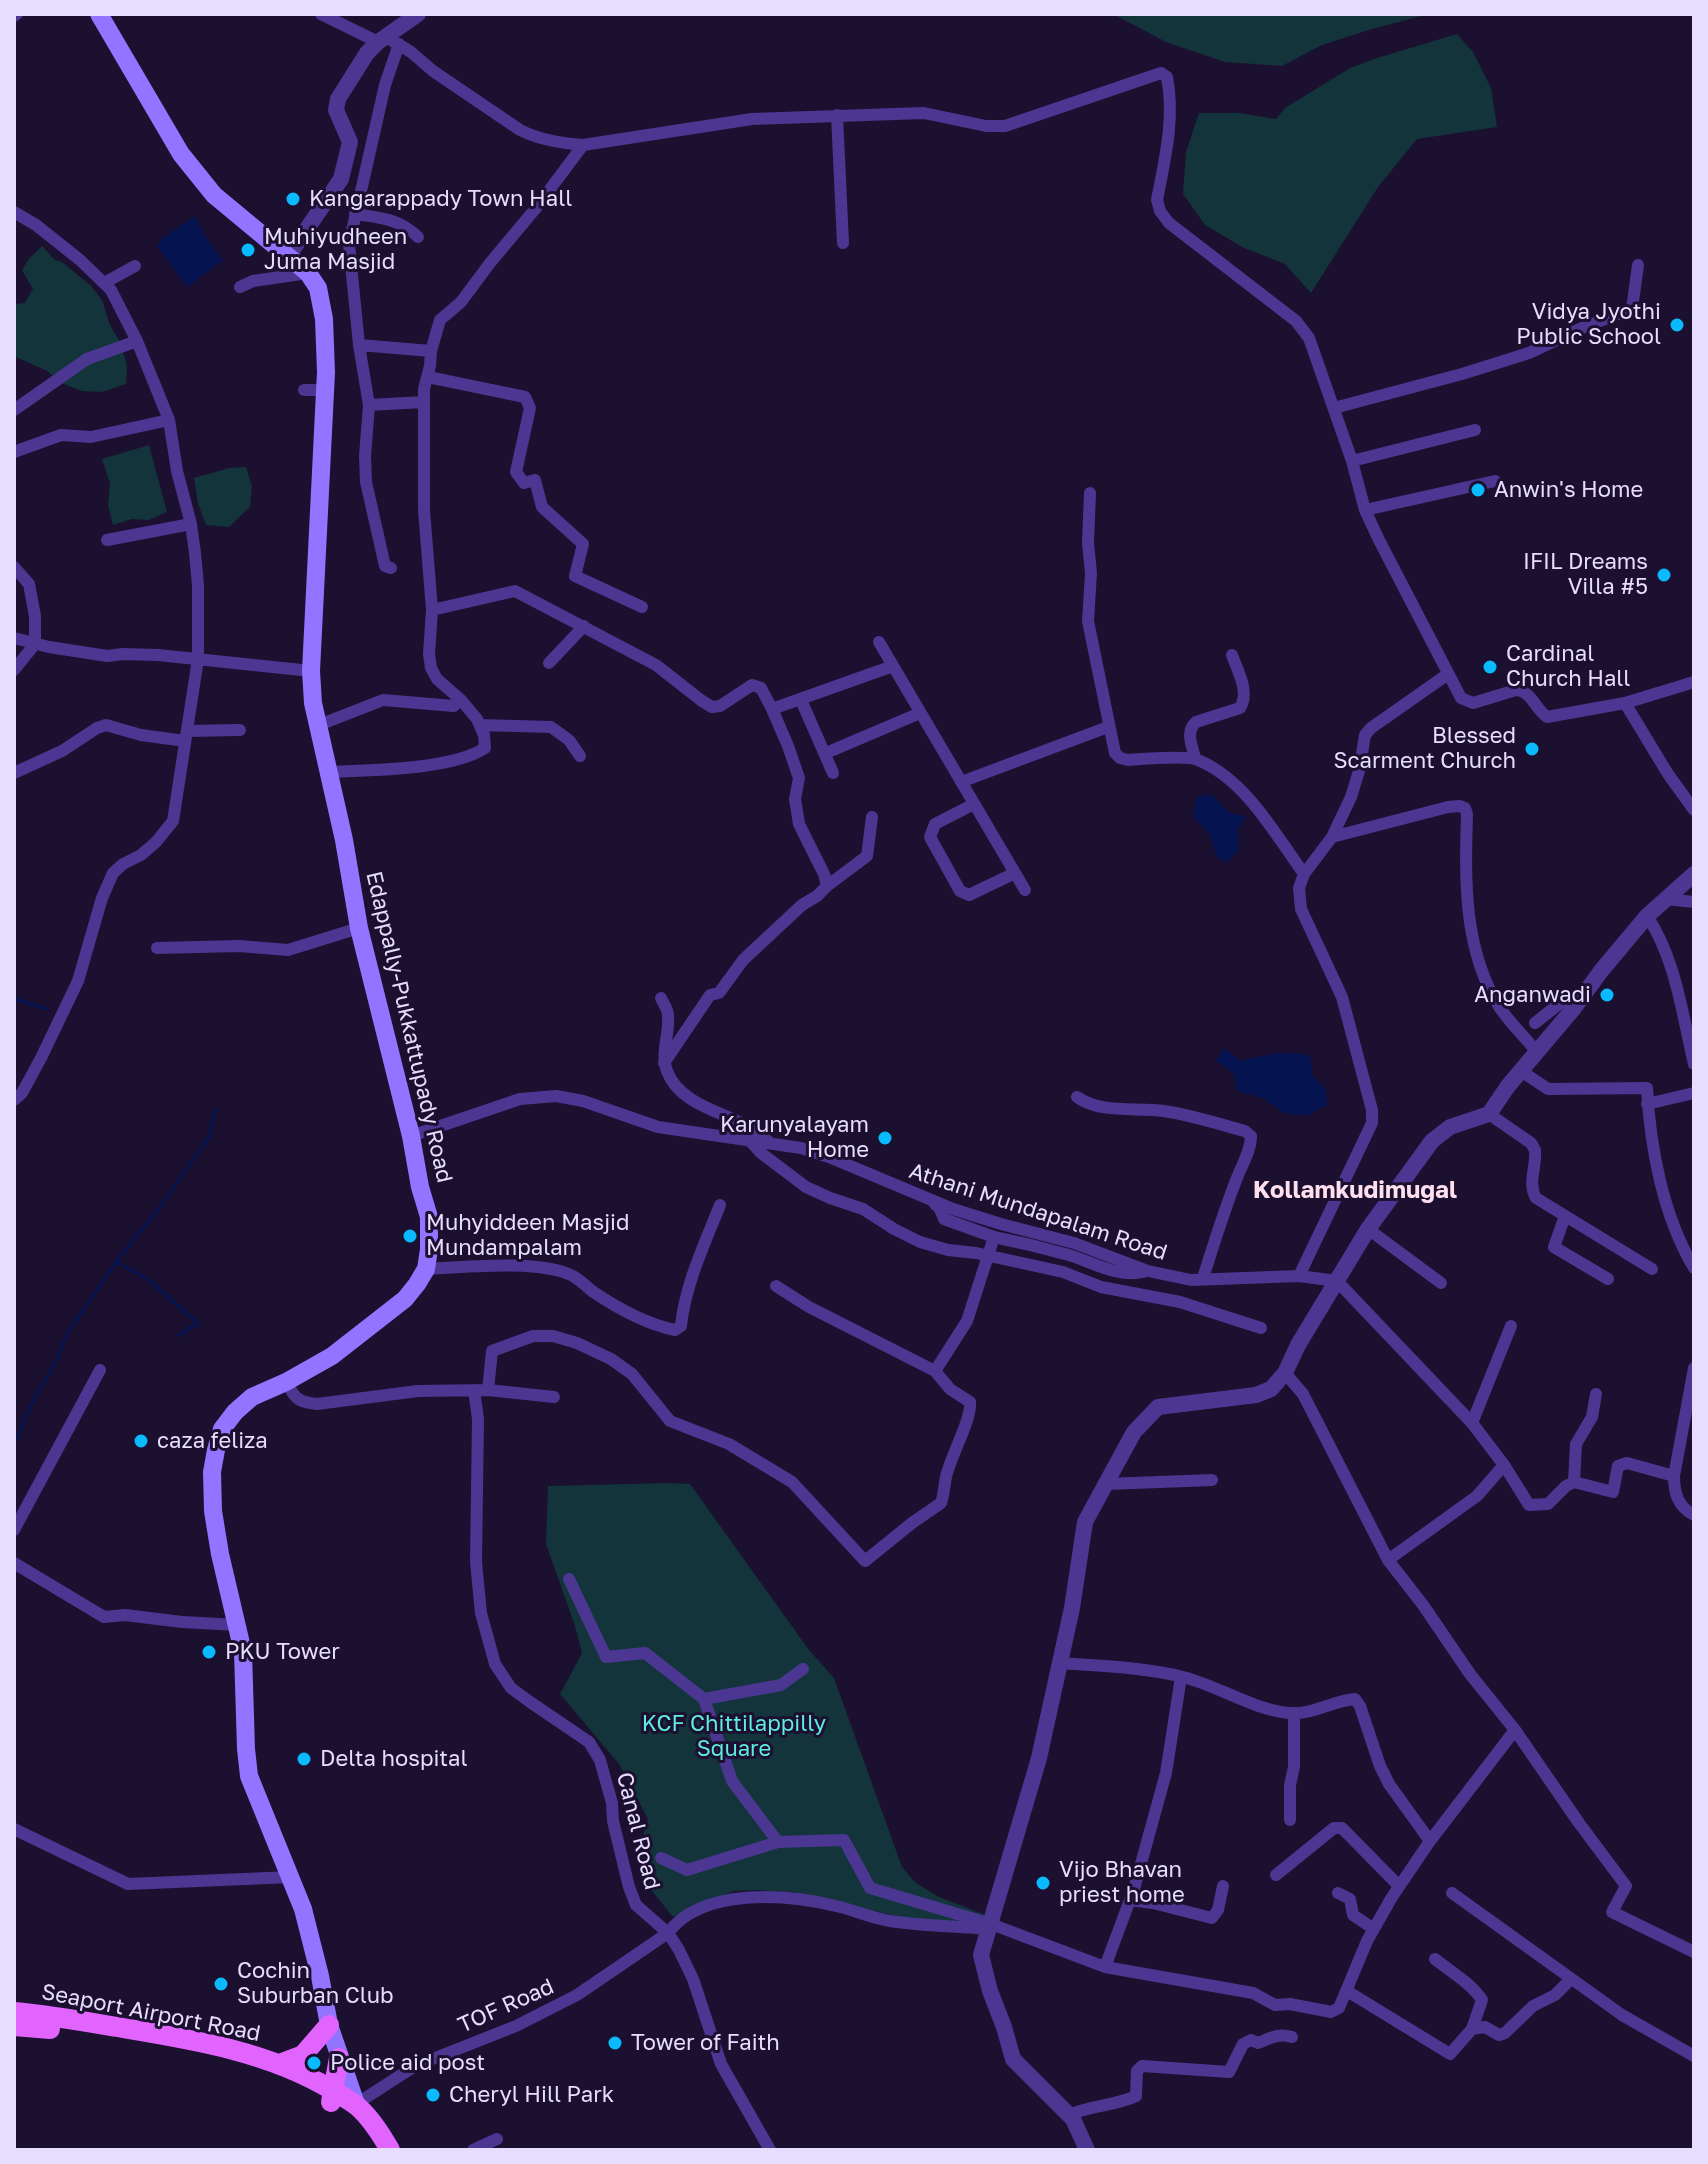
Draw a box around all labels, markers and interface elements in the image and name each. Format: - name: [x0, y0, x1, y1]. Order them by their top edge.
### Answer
- place label: Kangarappady Town Hall: [309, 186, 572, 212]
- marker: Kangarappady Town Hall: [284, 190, 302, 208]
- place label: Muhiyudheen Juma Masjid: [264, 224, 407, 276]
- marker: Muhiyudheen Juma Masjid: [239, 241, 257, 259]
- place label: Vidya Jyothi Public School: [1516, 299, 1661, 350]
- marker: Vidya Jyothi Public School: [1668, 316, 1686, 334]
- place label: Anwin's Home: [1494, 477, 1643, 503]
- marker: Anwin's Home: [1469, 481, 1487, 499]
- place label: IFIL Dreams Villa #5: [1523, 549, 1648, 600]
- marker: IFIL Dreams Villa #5: [1655, 566, 1673, 584]
- place label: Cardinal Church Hall: [1506, 641, 1630, 692]
- marker: Cardinal Church Hall: [1481, 658, 1499, 676]
- place label: Blessed Scarment Church: [1333, 723, 1516, 774]
- marker: Blessed Scarment Church: [1523, 740, 1541, 758]
- street label: Edappally-Pukkattupady Road: [360, 869, 458, 1185]
- place label: Anganwadi: [1474, 982, 1591, 1008]
- marker: Anganwadi: [1598, 986, 1616, 1004]
- place label: Karunyalayam Home: [720, 1112, 869, 1164]
- marker: Karunyalayam Home: [876, 1129, 894, 1147]
- street label: Athani Mundapalam Road: [906, 1158, 1170, 1266]
- district label: Kollamkudimugal: [1253, 1176, 1457, 1204]
- place label: Muhyiddeen Masjid Mundampalam: [426, 1210, 629, 1262]
- marker: Muhyiddeen Masjid Mundampalam: [401, 1227, 419, 1245]
- place label: caza feliza: [157, 1428, 268, 1454]
- marker: caza feliza: [132, 1432, 150, 1450]
- place label: PKU Tower: [225, 1639, 340, 1665]
- marker: PKU Tower: [200, 1643, 218, 1661]
- park label: KCF Chittilappilly Square: [642, 1711, 826, 1762]
- place label: Delta hospital: [320, 1746, 468, 1772]
- marker: Delta hospital: [295, 1750, 313, 1768]
- street label: Canal Road: [611, 1770, 665, 1892]
- place label: Vijo Bhavan priest home: [1059, 1857, 1185, 1908]
- marker: Vijo Bhavan priest home: [1034, 1874, 1052, 1892]
- place label: Cochin Suburban Club: [237, 1958, 394, 2010]
- street label: TOF Road: [454, 1973, 558, 2039]
- marker: Cochin Suburban Club: [212, 1975, 230, 1993]
- street label: Seaport Airport Road: [39, 1979, 263, 2047]
- place label: Tower of Faith: [631, 2030, 780, 2056]
- marker: Tower of Faith: [606, 2034, 624, 2052]
- place label: Police aid post: [330, 2050, 485, 2076]
- marker: Police aid post: [305, 2054, 323, 2072]
- place label: Cheryl Hill Park: [449, 2082, 614, 2108]
- marker: Cheryl Hill Park: [424, 2086, 442, 2104]

